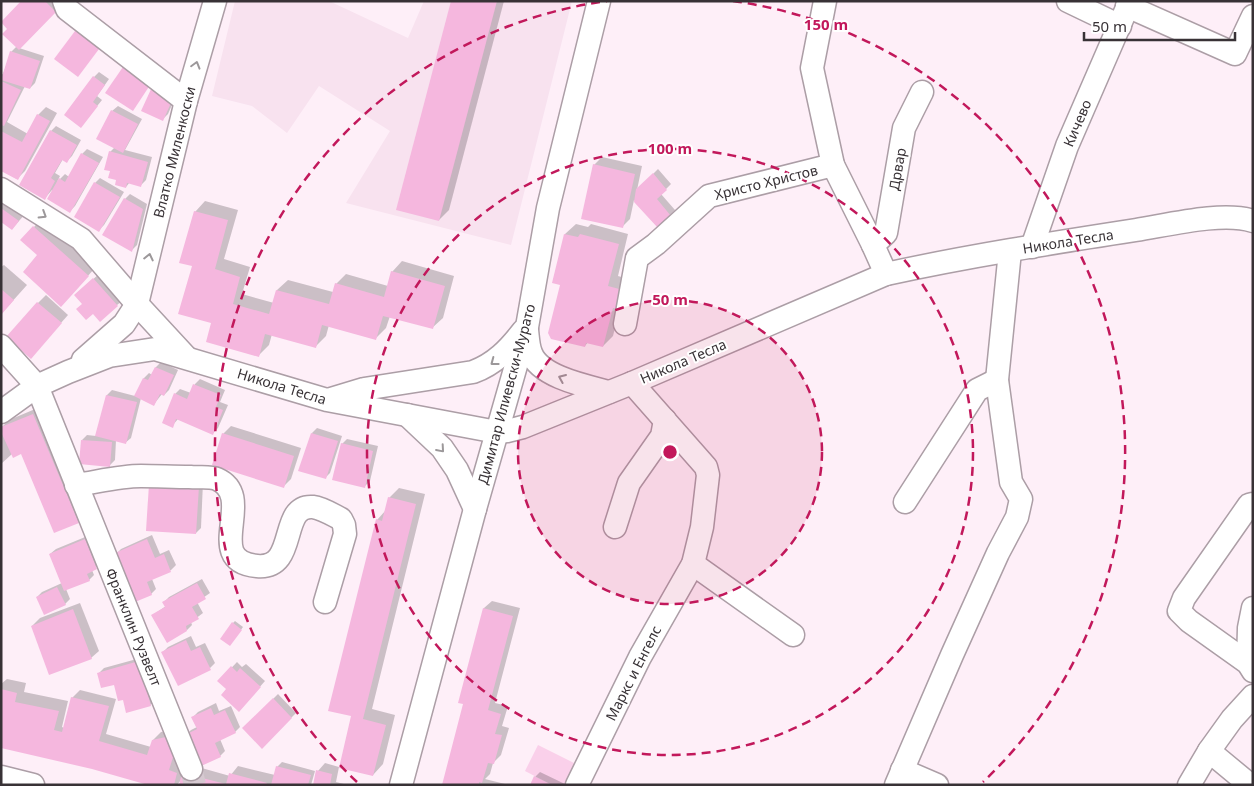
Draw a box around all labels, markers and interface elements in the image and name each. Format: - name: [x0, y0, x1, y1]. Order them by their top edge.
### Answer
- scale bar: [1084, 10, 1235, 42]
- text: 150 m: [804, 14, 848, 34]
- text: 50 m: [1092, 16, 1127, 36]
- one-way arrow: [191, 62, 201, 70]
- street label: Влатко Миленкоски: [148, 84, 200, 220]
- street label: Кичево: [1059, 96, 1095, 150]
- text: 100 m: [648, 138, 692, 158]
- street label: Дрвар: [884, 146, 910, 192]
- street label: Христо Христов: [712, 160, 820, 204]
- one-way arrow: [37, 209, 46, 218]
- street label: Никола Тесла: [1021, 224, 1115, 258]
- one-way arrow: [143, 252, 154, 261]
- text: 50 m: [652, 289, 688, 309]
- street label: Димитар Илиевски-Мурато: [473, 302, 539, 486]
- street label: Никола Тесла: [637, 334, 729, 388]
- one-way arrow: [491, 356, 500, 364]
- street label: Никола Тесла: [235, 363, 329, 409]
- one-way arrow: [559, 373, 567, 383]
- one-way arrow: [436, 443, 445, 452]
- centre of rings: [661, 443, 679, 461]
- street label: Франклин Рузвелт: [102, 565, 167, 689]
- street label: Маркс и Енгелс: [601, 622, 665, 724]

